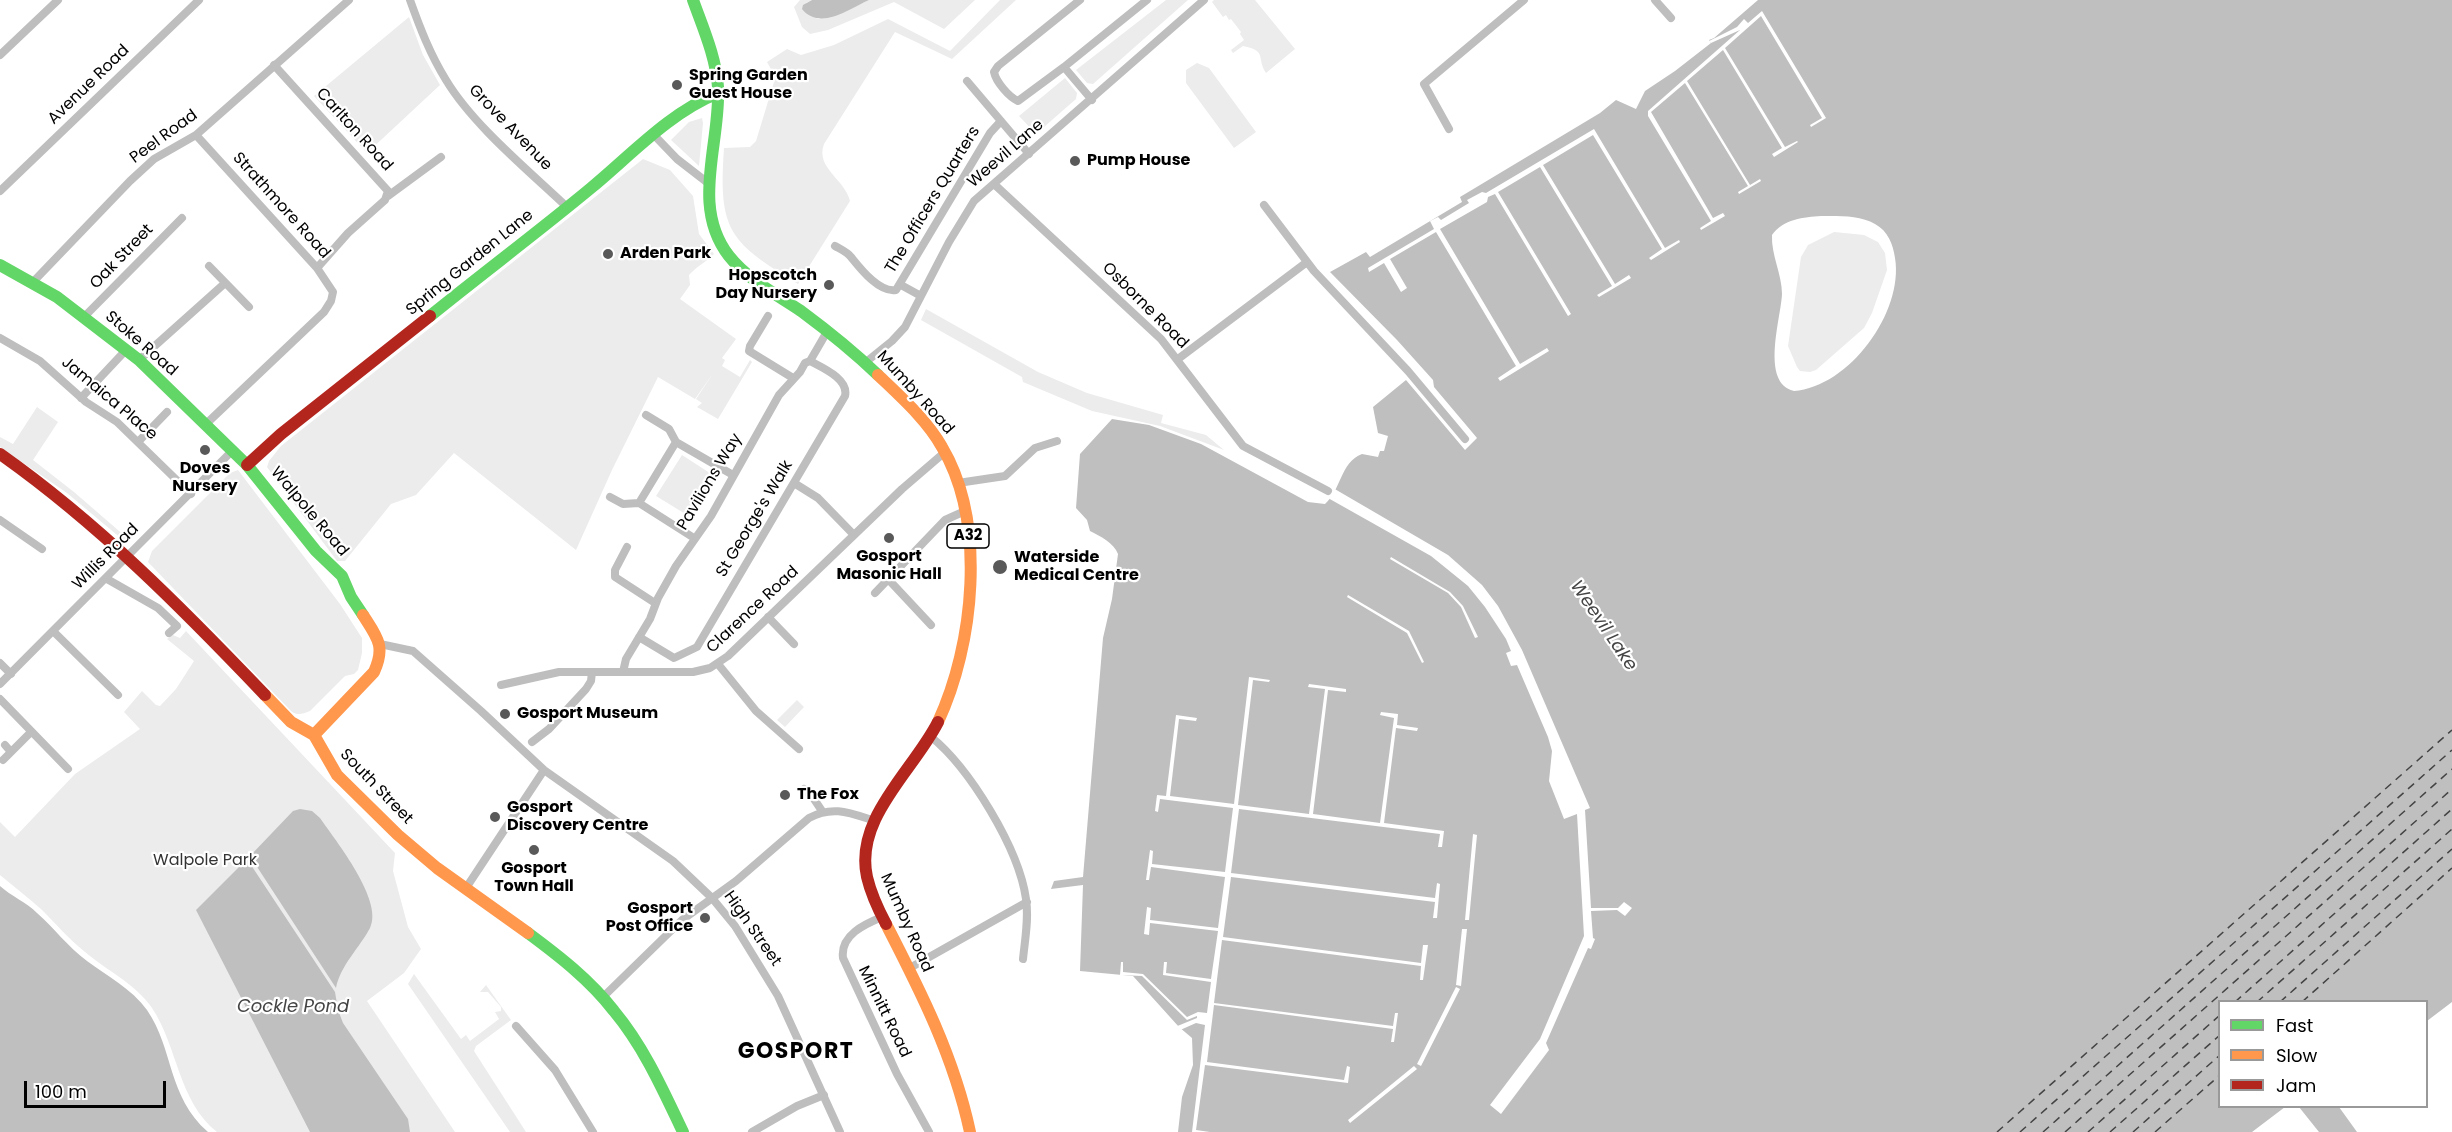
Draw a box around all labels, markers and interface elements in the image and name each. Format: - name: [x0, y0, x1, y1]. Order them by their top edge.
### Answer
- street label: Avenue Road: [44, 41, 134, 129]
- place label: Spring Garden Guest House: [689, 66, 808, 104]
- marker: Spring Garden Guest House: [670, 78, 684, 92]
- street label: Grove Avenue: [464, 81, 556, 175]
- street label: Carlton Road: [312, 84, 396, 176]
- street label: Peel Road: [126, 106, 202, 168]
- street label: Weevil Lane: [964, 116, 1048, 192]
- street label: The Officers Quarters: [881, 123, 985, 277]
- street label: Strathmore Road: [228, 149, 334, 263]
- place label: Pump House: [1087, 151, 1190, 171]
- marker: Pump House: [1068, 154, 1082, 168]
- street label: Spring Garden Lane: [403, 206, 537, 320]
- street label: Oak Street: [86, 221, 158, 293]
- place label: Arden Park: [620, 244, 711, 264]
- marker: Arden Park: [601, 247, 615, 261]
- street label: Osborne Road: [1098, 259, 1192, 353]
- place label: Hopscotch Day Nursery: [716, 266, 817, 304]
- marker: Hopscotch Day Nursery: [822, 278, 836, 292]
- street label: Stoke Road: [101, 307, 181, 381]
- street label: Mumby Road: [872, 347, 958, 439]
- street label: Jamaica Place: [57, 353, 161, 445]
- street label: Pavilions Way: [674, 430, 746, 534]
- marker: Doves Nursery: [198, 443, 212, 457]
- street label: St George's Walk: [713, 457, 797, 581]
- place label: Doves Nursery: [172, 459, 238, 497]
- street label: Walpole Road: [266, 463, 352, 561]
- street label: Willis Road: [69, 520, 143, 594]
- road number: A32: [947, 524, 989, 548]
- marker: Gosport Masonic Hall: [882, 531, 896, 545]
- place label: Gosport Masonic Hall: [836, 547, 942, 585]
- place label: Waterside Medical Centre: [1014, 548, 1139, 586]
- marker: Waterside Medical Centre: [991, 558, 1009, 576]
- street label: Clarence Road: [703, 562, 803, 658]
- water label: Weevil Lake: [1565, 577, 1641, 675]
- place label: Gosport Museum: [517, 704, 658, 724]
- marker: Gosport Museum: [498, 707, 512, 721]
- street label: South Street: [335, 745, 417, 829]
- place label: The Fox: [797, 785, 859, 805]
- marker: The Fox: [778, 788, 792, 802]
- place label: Gosport Discovery Centre: [507, 798, 648, 836]
- marker: Gosport Discovery Centre: [488, 810, 502, 824]
- marker: Gosport Town Hall: [527, 843, 541, 857]
- park label: Walpole Park: [153, 851, 257, 871]
- place label: Gosport Town Hall: [494, 859, 574, 897]
- street label: Mumby Road: [876, 871, 936, 975]
- street label: High Street: [719, 888, 785, 970]
- place label: Gosport Post Office: [606, 899, 693, 937]
- marker: Gosport Post Office: [698, 911, 712, 925]
- street label: Minnitt Road: [854, 963, 914, 1061]
- water label: Cockle Pond: [237, 996, 349, 1018]
- legend: [2218, 1000, 2428, 1108]
- text: Fast: [2276, 1013, 2313, 1038]
- district label: GOSPORT: [738, 1039, 854, 1065]
- text: Slow: [2276, 1043, 2317, 1068]
- scale bar: [27, 1069, 170, 1107]
- text: Jam: [2276, 1073, 2316, 1098]
- text: 100 m: [35, 1079, 87, 1104]

